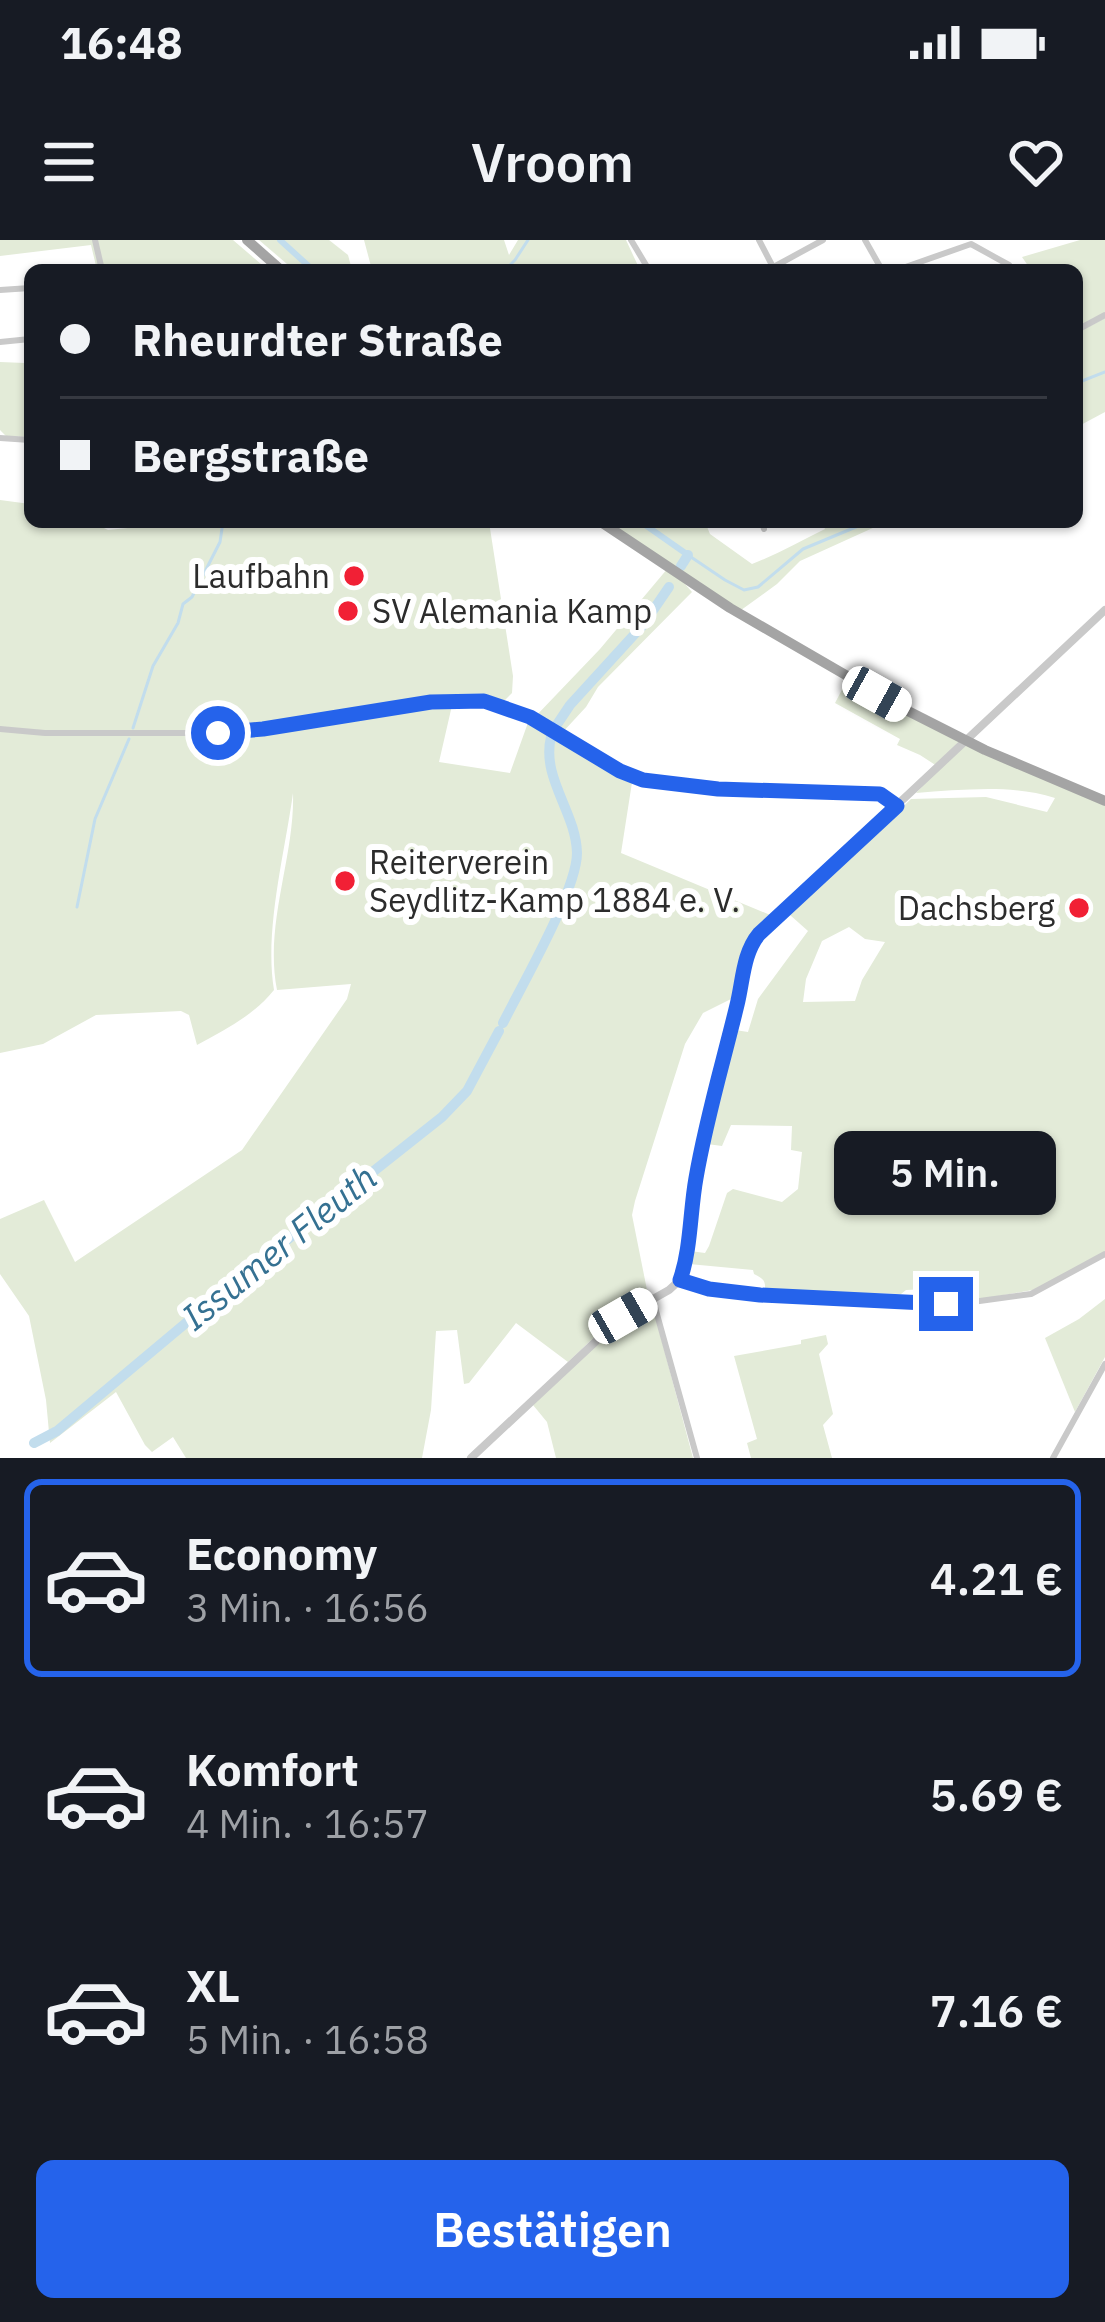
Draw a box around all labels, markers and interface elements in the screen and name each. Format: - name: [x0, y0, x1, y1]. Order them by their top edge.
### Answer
- text: 16:48: [60, 13, 183, 71]
- text: Vroom: [471, 127, 634, 197]
- icon: menu: [36, 129, 102, 195]
- icon: heart: [1003, 129, 1069, 195]
- text: Rheurdter Straße: [132, 310, 503, 368]
- text: Bergstraße: [132, 426, 369, 484]
- place label: Laufbahn: [192, 554, 330, 597]
- marker: Laufbahn: [341, 563, 367, 589]
- place label: SV Alemania Kamp: [372, 589, 652, 632]
- marker: SV Alemania Kamp: [335, 598, 361, 624]
- car: [837, 661, 917, 727]
- route start: [191, 706, 245, 760]
- place label: Reiterverein Seydlitz-Kamp 1884 e. V.: [369, 840, 740, 921]
- marker: Reiterverein Seydlitz-Kamp 1884 e. V.: [332, 868, 358, 894]
- place label: Dachsberg: [898, 886, 1056, 929]
- marker: Dachsberg: [1066, 895, 1092, 921]
- callout: 5 Min.: [835, 1130, 1057, 1214]
- text: 5 Min.: [890, 1147, 1000, 1198]
- water label: Issumer Fleuth: [171, 1153, 386, 1340]
- route end: [919, 1277, 973, 1331]
- car: [583, 1282, 663, 1350]
- icon: car: [42, 1524, 150, 1632]
- text: Economy: [186, 1524, 377, 1582]
- text: 4.21 €: [930, 1549, 1063, 1607]
- text: 3 Min. · 16:56: [186, 1582, 429, 1633]
- icon: car: [42, 1740, 150, 1848]
- text: Komfort: [186, 1740, 359, 1798]
- text: 5.69 €: [930, 1765, 1063, 1823]
- text: 4 Min. · 16:57: [186, 1798, 429, 1849]
- icon: car: [42, 1956, 150, 2064]
- text: XL: [186, 1956, 240, 2014]
- text: 7.16 €: [930, 1981, 1063, 2039]
- text: 5 Min. · 16:58: [186, 2014, 429, 2065]
- button: Bestätigen: [36, 2160, 1069, 2298]

